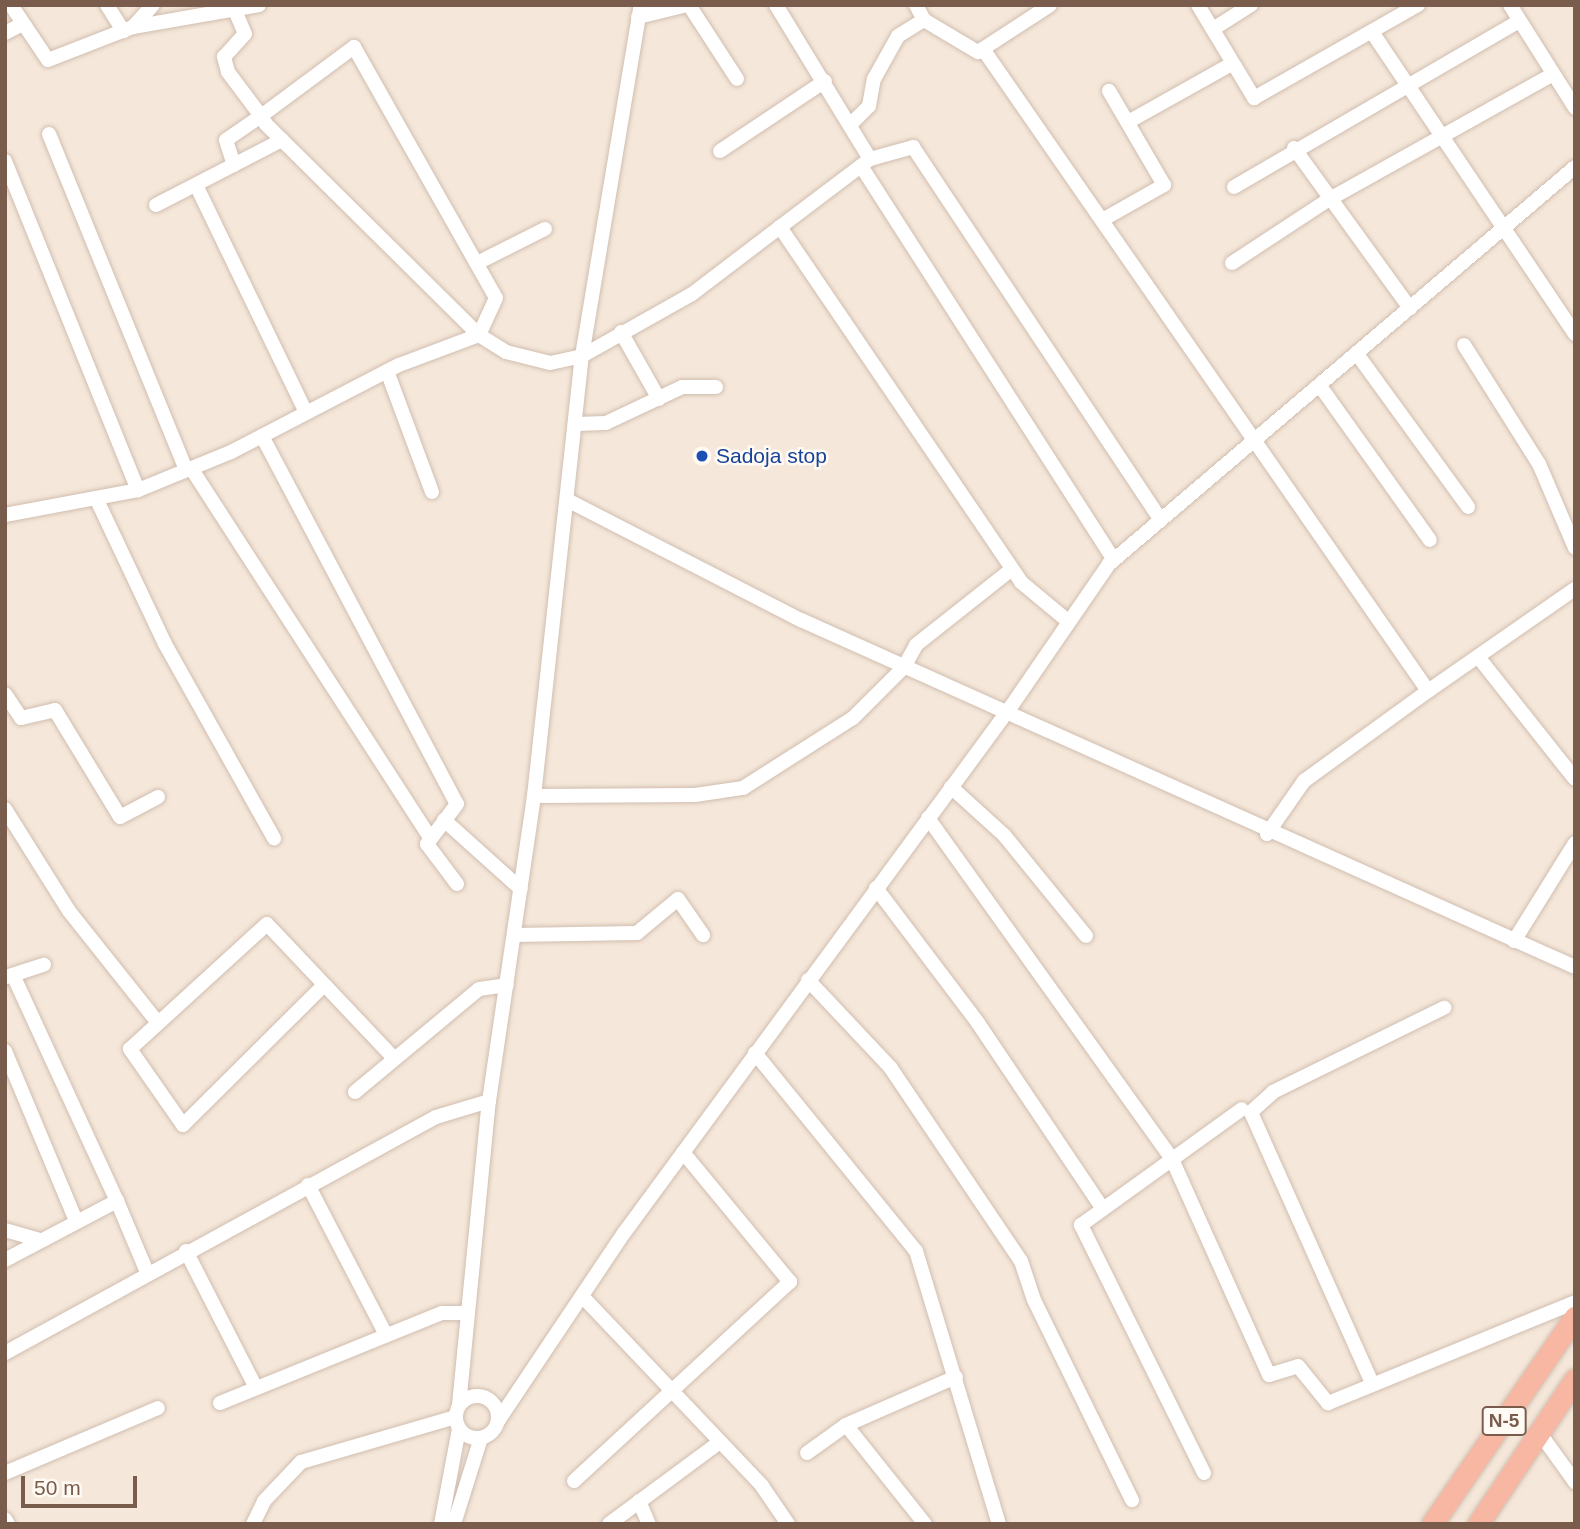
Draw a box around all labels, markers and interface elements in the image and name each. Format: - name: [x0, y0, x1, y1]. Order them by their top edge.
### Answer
- place label: Sadoja stop: [716, 443, 827, 469]
- marker: Sadoja stop: [694, 448, 710, 464]
- road number: N-5: [1481, 1406, 1527, 1436]
- scale bar: [24, 1462, 140, 1506]
- text: 50 m: [34, 1476, 81, 1499]

